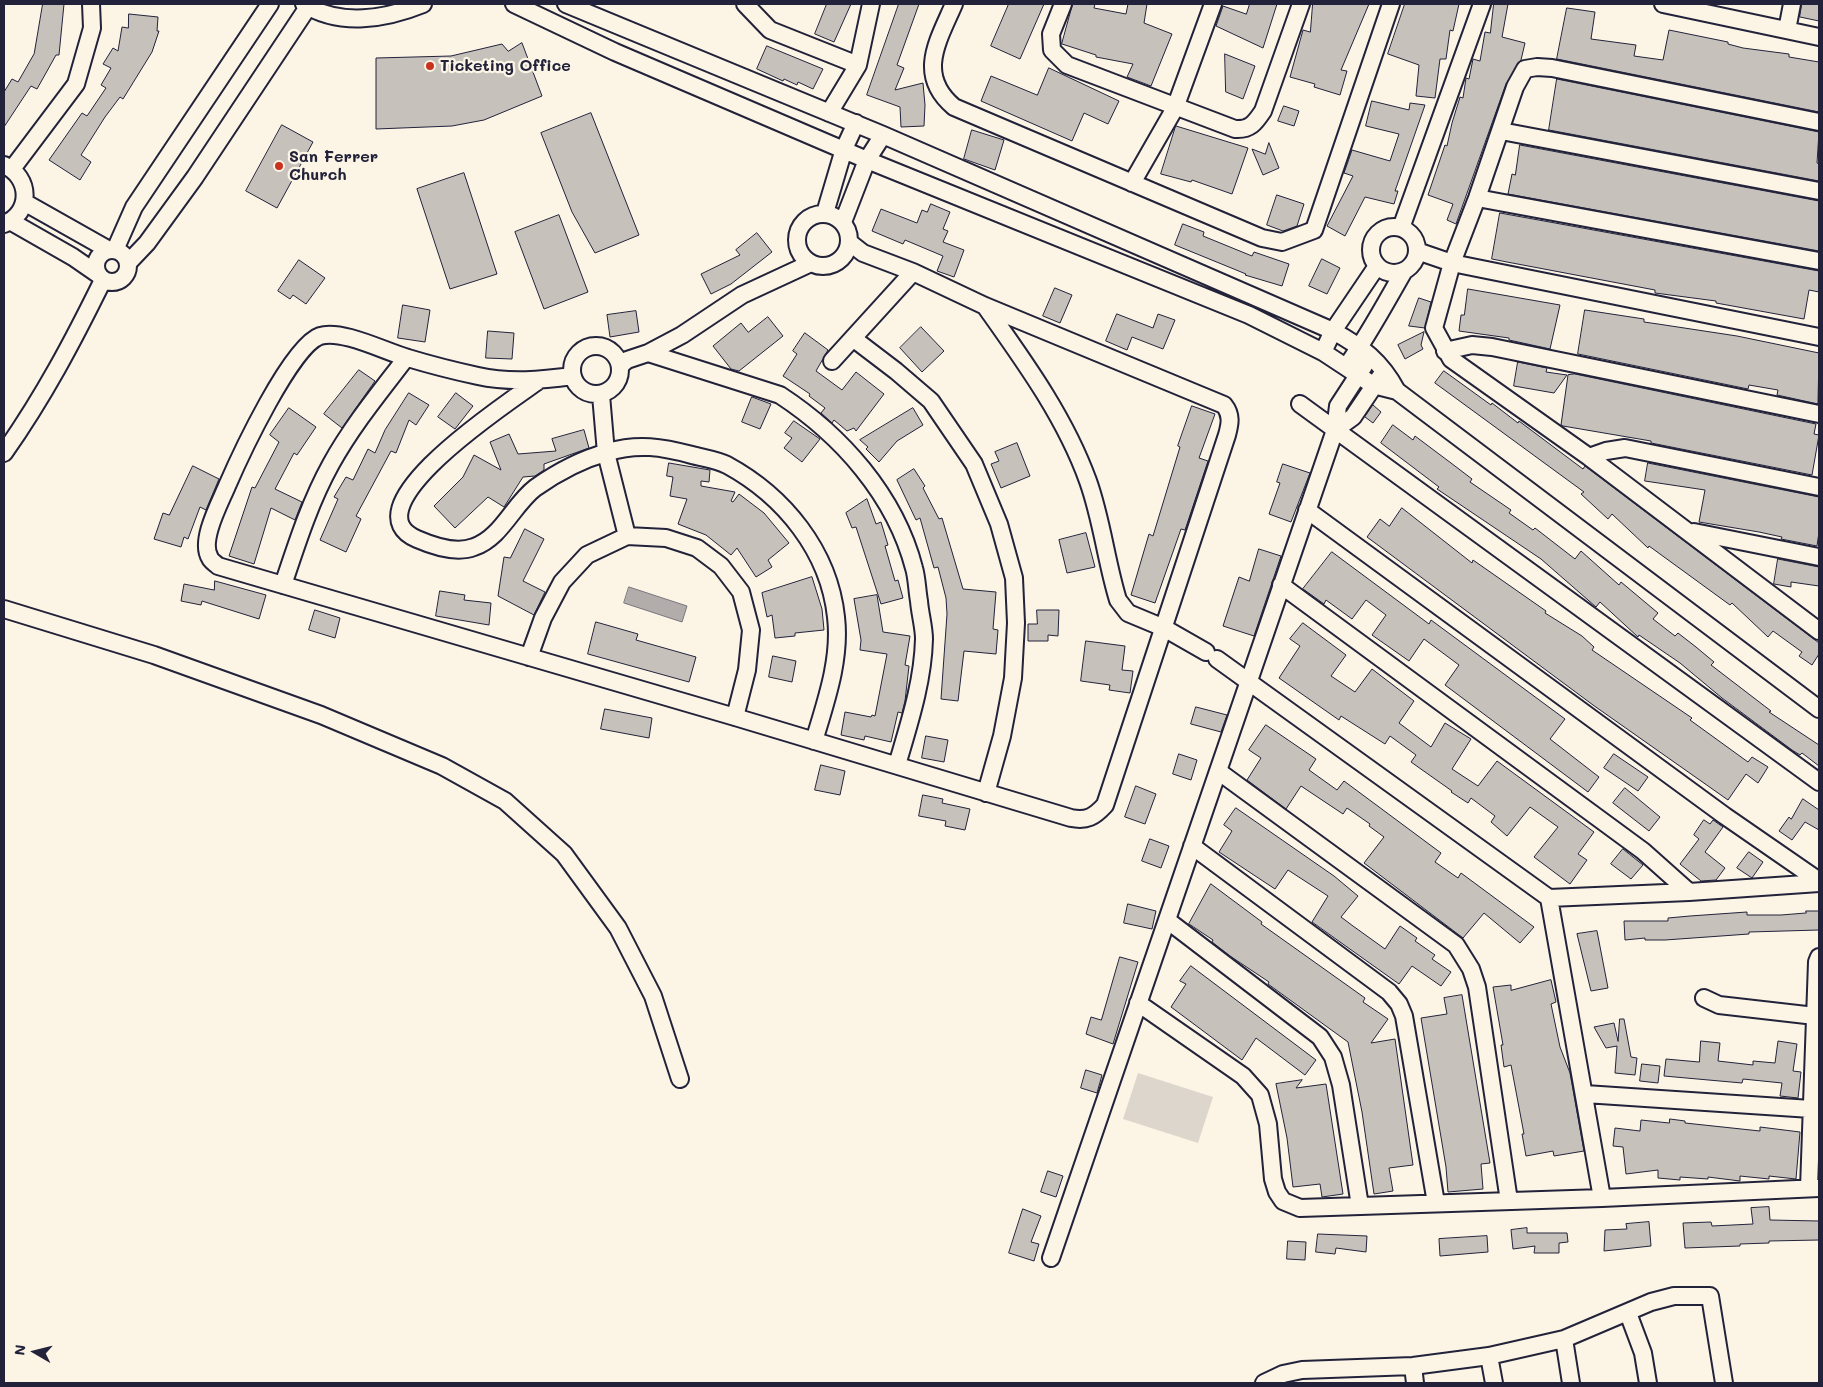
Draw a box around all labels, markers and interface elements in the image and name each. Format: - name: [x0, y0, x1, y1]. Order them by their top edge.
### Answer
- place label: Ticketing Office: [440, 56, 571, 76]
- marker: Ticketing Office: [424, 60, 436, 72]
- place label: San Ferrer Church: [289, 147, 378, 185]
- marker: San Ferrer Church: [273, 160, 285, 172]
- north arrow: [10, 1327, 60, 1377]
- text: N: [10, 1343, 30, 1356]

